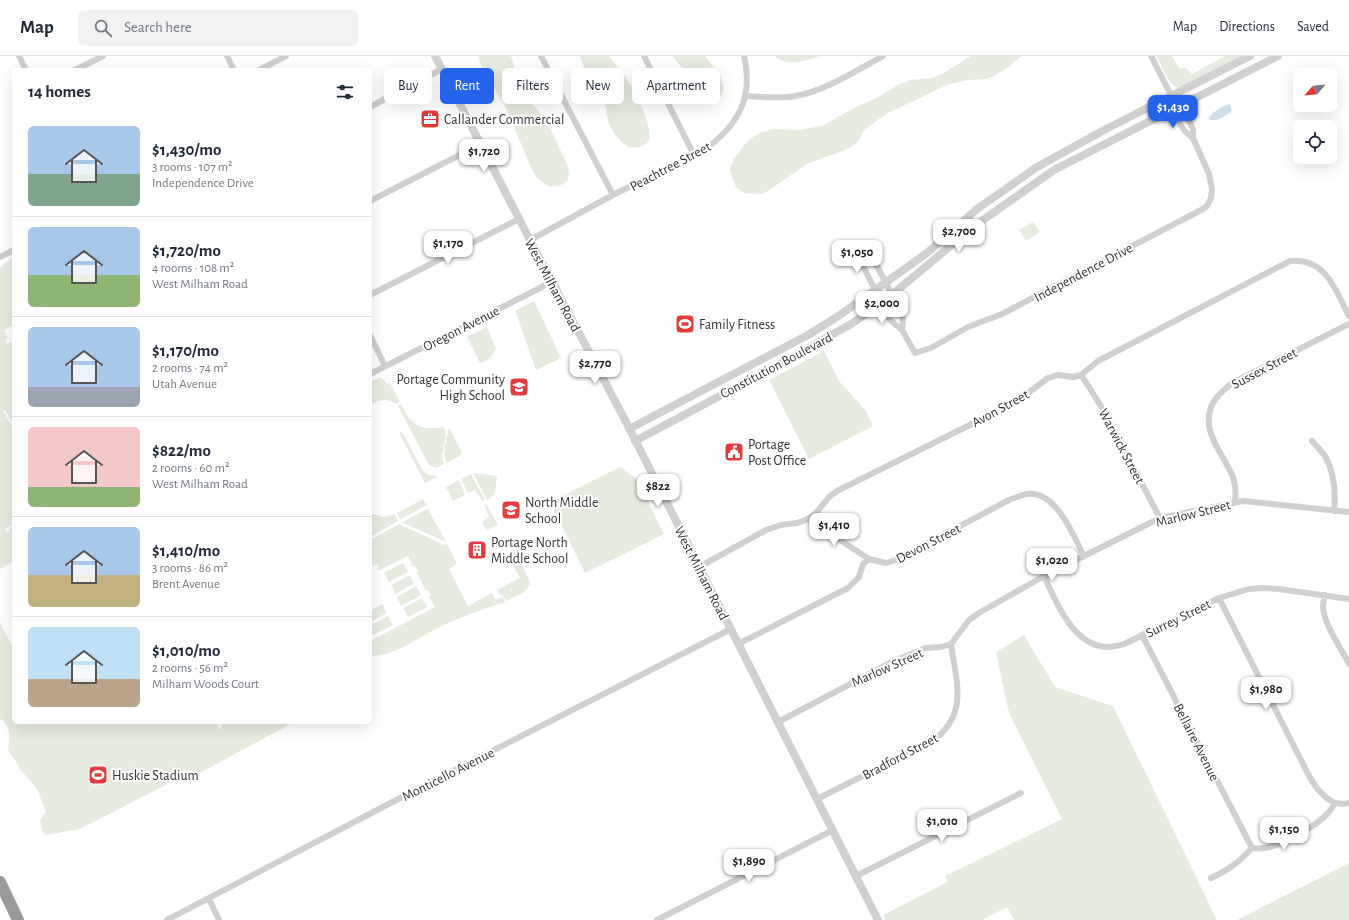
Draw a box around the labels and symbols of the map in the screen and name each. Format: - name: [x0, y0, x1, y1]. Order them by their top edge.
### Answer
- north arrow: [1293, 68, 1337, 112]
- pin: $1,430: [1140, 95, 1206, 129]
- office icon: Callander Commercial: [419, 108, 441, 130]
- place label: Callander Commercial: [444, 113, 564, 127]
- pin: $1,720: [451, 139, 517, 173]
- street label: Peachtree Street: [628, 139, 714, 194]
- pin: $2,700: [926, 219, 992, 253]
- pin: $1,170: [415, 231, 481, 265]
- street label: West Milham Road: [522, 237, 583, 334]
- pin: $1,050: [824, 240, 890, 274]
- street label: Independence Drive: [1032, 241, 1135, 305]
- pin: $2,000: [849, 291, 915, 325]
- street label: Oregon Avenue: [421, 304, 502, 354]
- sports icon: Family Fitness: [674, 313, 696, 335]
- place label: Family Fitness: [699, 318, 775, 332]
- street label: Constitution Boulevard: [718, 330, 835, 401]
- street label: Sussex Street: [1229, 346, 1300, 392]
- pin: $2,770: [562, 351, 628, 385]
- place label: Portage Community High School: [396, 373, 505, 403]
- school or university icon: Portage Community High School: [508, 376, 530, 398]
- street label: Avon Street: [970, 387, 1032, 430]
- street label: Warwick Street: [1096, 407, 1147, 487]
- place label: Portage Post Office: [748, 438, 806, 468]
- public building icon: Portage Post Office: [723, 441, 745, 463]
- pin: $822: [634, 474, 682, 508]
- place label: North Middle School: [525, 496, 598, 526]
- street label: Marlow Street: [1154, 498, 1233, 530]
- school or university icon: North Middle School: [500, 499, 522, 521]
- pin: $1,410: [801, 513, 867, 547]
- street label: Devon Street: [894, 521, 963, 566]
- street label: West Milham Road: [671, 524, 731, 623]
- place label: Portage North Middle School: [491, 536, 568, 566]
- building icon: Portage North Middle School: [466, 539, 488, 561]
- pin: $1,020: [1019, 548, 1085, 582]
- street label: Surrey Street: [1144, 597, 1214, 641]
- street label: Marlow Street: [850, 646, 926, 690]
- pin: $1,980: [1233, 677, 1299, 711]
- street label: Bellaire Avenue: [1171, 702, 1222, 783]
- street label: Bradford Street: [860, 731, 941, 783]
- street label: Monticello Avenue: [400, 746, 497, 804]
- sports icon: Huskie Stadium: [87, 764, 109, 786]
- place label: Huskie Stadium: [112, 769, 199, 783]
- pin: $1,010: [909, 809, 975, 843]
- pin: $1,150: [1251, 817, 1317, 851]
- pin: $1,890: [716, 849, 782, 883]

